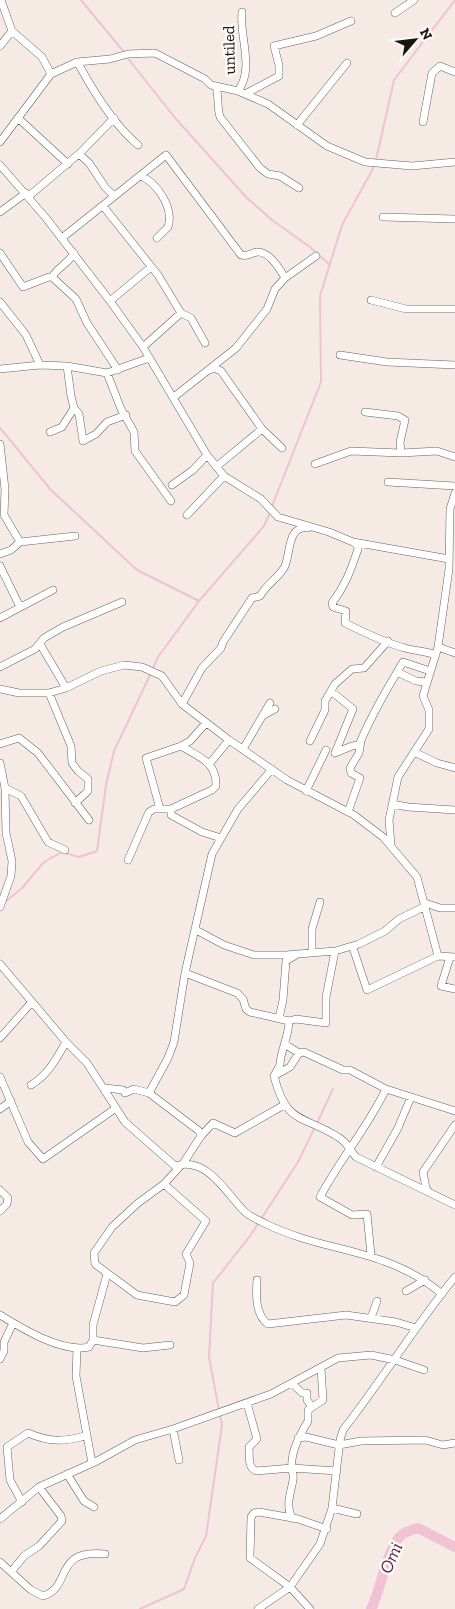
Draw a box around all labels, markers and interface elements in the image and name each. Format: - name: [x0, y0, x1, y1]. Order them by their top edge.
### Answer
- north arrow: [390, 15, 440, 65]
- street label: untiled: [219, 25, 239, 75]
- text: N: [416, 25, 436, 43]
- water label: Omi: [375, 1539, 407, 1577]

